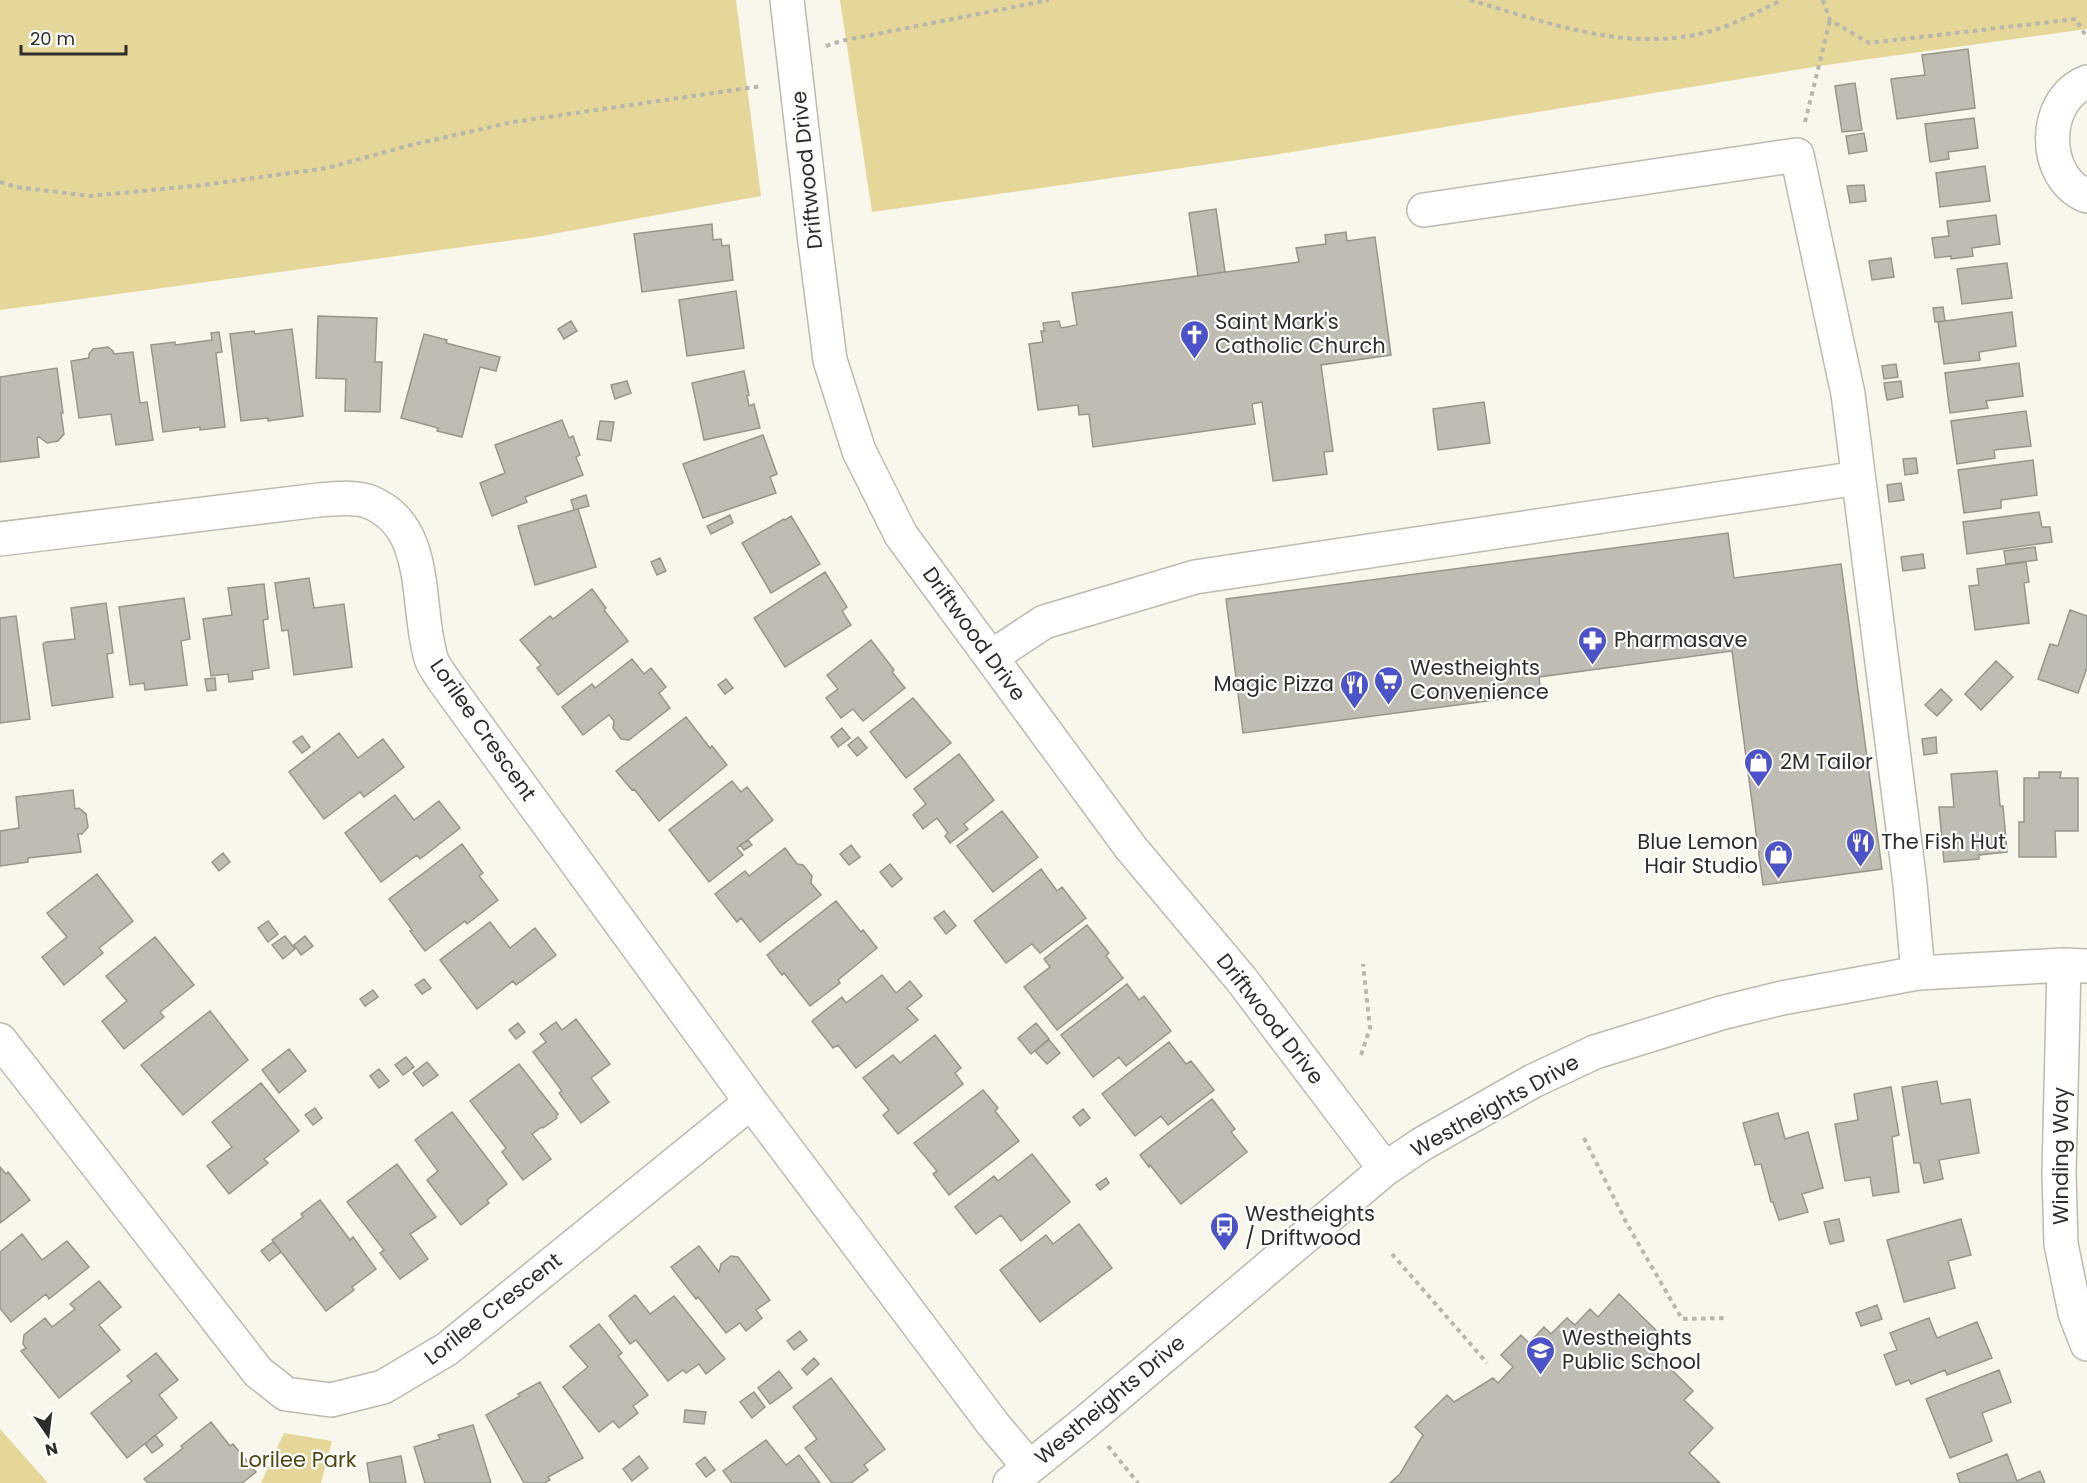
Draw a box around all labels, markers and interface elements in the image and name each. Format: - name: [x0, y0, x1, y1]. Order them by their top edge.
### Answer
- scale bar: [21, 18, 126, 56]
- text: 20 m: [30, 26, 75, 51]
- street label: Driftwood Drive: [784, 89, 829, 251]
- place label: Saint Mark's Catholic Church: [1215, 307, 1386, 360]
- church icon: Saint Mark's Catholic Church: [1178, 318, 1210, 360]
- street label: Driftwood Drive: [916, 561, 1033, 707]
- pharmacy icon: Pharmasave: [1577, 624, 1609, 666]
- place label: Pharmasave: [1614, 625, 1747, 654]
- street label: Lorilee Crescent: [424, 653, 543, 807]
- place label: Westheights Convenience: [1410, 653, 1549, 706]
- supermarket icon: Westheights Convenience: [1373, 664, 1405, 706]
- restaurant icon: Magic Pizza: [1339, 668, 1371, 710]
- place label: Magic Pizza: [1213, 669, 1334, 698]
- shop icon: 2M Tailor: [1743, 746, 1775, 788]
- place label: 2M Tailor: [1780, 747, 1873, 776]
- restaurant icon: The Fish Hut: [1844, 826, 1876, 868]
- place label: Blue Lemon Hair Studio: [1637, 827, 1758, 880]
- place label: The Fish Hut: [1881, 827, 2006, 856]
- shop icon: Blue Lemon Hair Studio: [1763, 838, 1795, 880]
- street label: Driftwood Drive: [1210, 947, 1331, 1090]
- street label: Westheights Drive: [1405, 1047, 1584, 1164]
- street label: Winding Way: [2046, 1087, 2075, 1225]
- place label: Westheights / Driftwood: [1245, 1199, 1375, 1252]
- bus stop icon: Westheights / Driftwood: [1208, 1210, 1240, 1252]
- street label: Lorilee Crescent: [418, 1246, 567, 1372]
- place label: Westheights Public School: [1562, 1323, 1701, 1376]
- street label: Westheights Drive: [1028, 1328, 1191, 1471]
- school or university icon: Westheights Public School: [1525, 1334, 1557, 1376]
- north arrow: [18, 1405, 78, 1465]
- text: N: [43, 1436, 60, 1462]
- park label: Lorilee Park: [239, 1445, 357, 1474]

